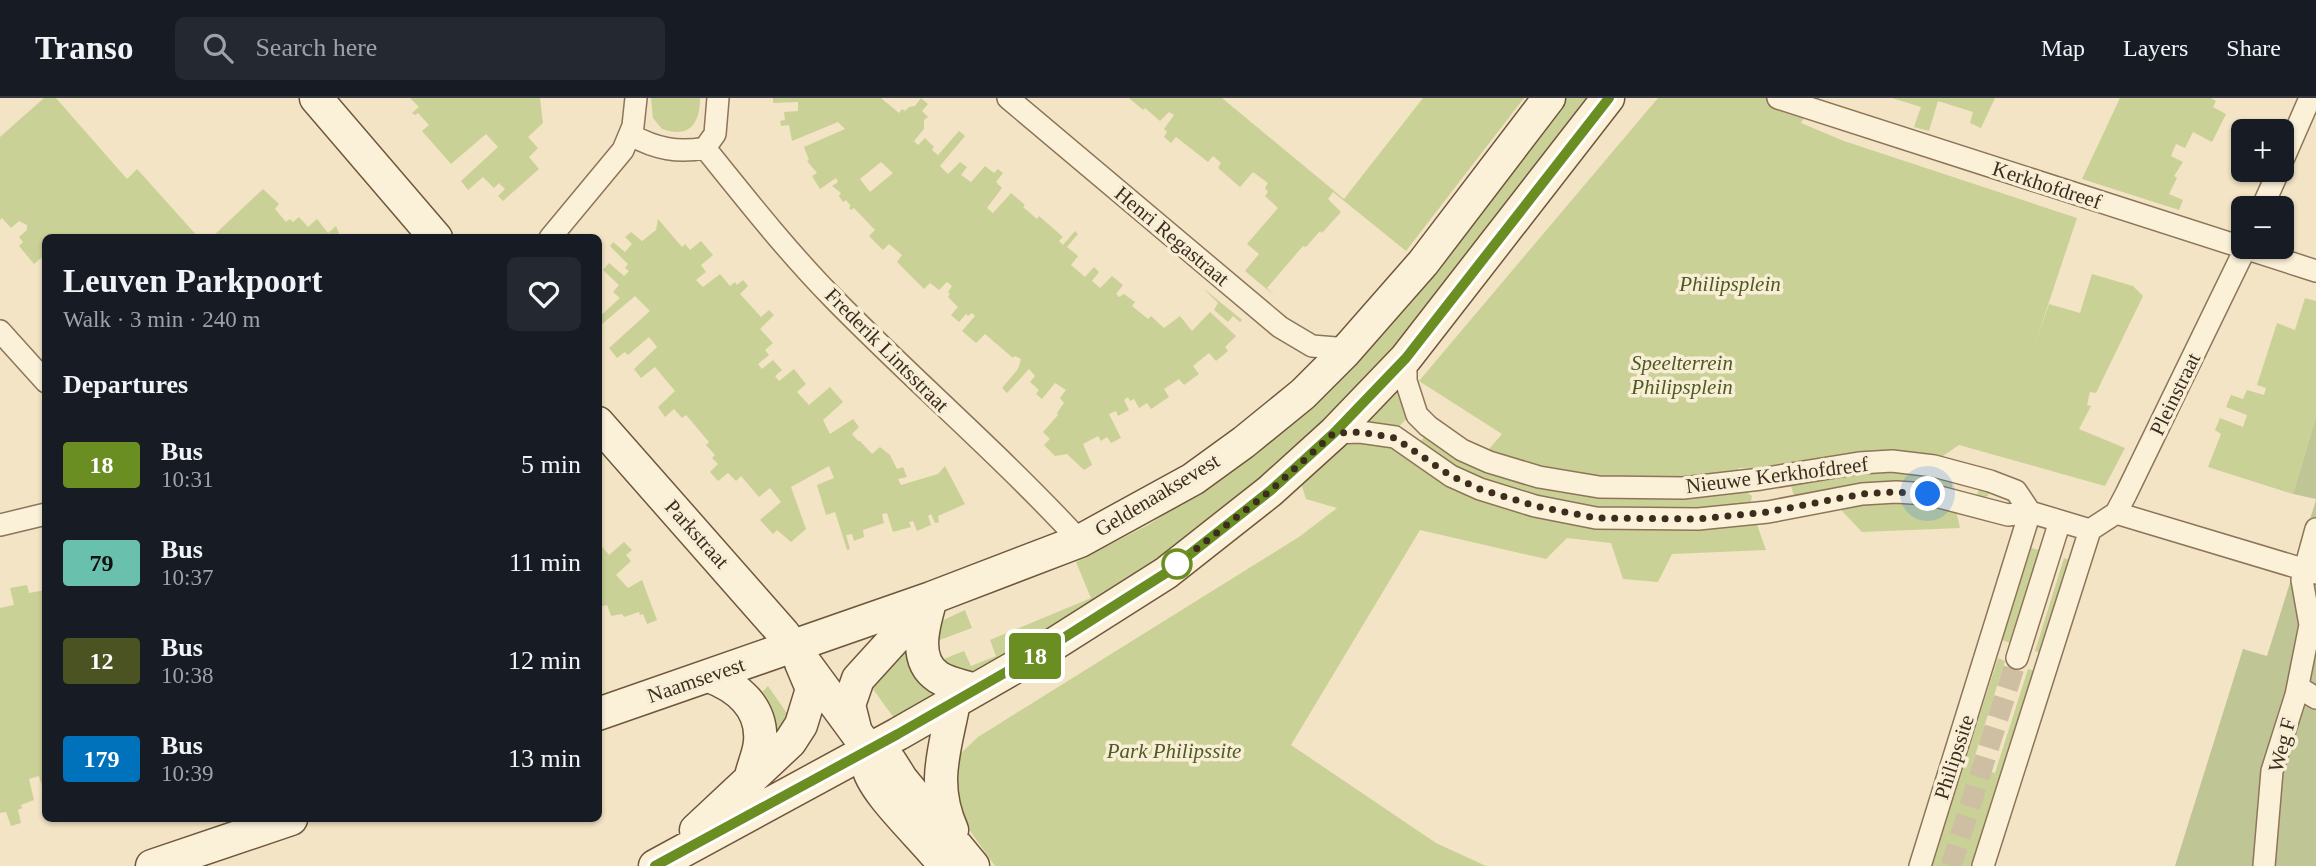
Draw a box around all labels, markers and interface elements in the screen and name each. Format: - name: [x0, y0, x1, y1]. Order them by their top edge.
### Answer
- search box: [175, 17, 665, 80]
- icon: search: [199, 29, 237, 67]
- text: Transo: [35, 30, 133, 66]
- text: Search here: [255, 33, 377, 62]
- text: Map: [2041, 35, 2085, 61]
- text: Layers: [2123, 35, 2188, 61]
- text: Share: [2226, 35, 2281, 61]
- map controls: [2231, 119, 2294, 259]
- button: +: [2231, 119, 2294, 182]
- street label: Kerkhofdreef: [1990, 156, 2104, 214]
- street label: Henri Regastraat: [1110, 181, 1234, 291]
- button: −: [2231, 196, 2294, 259]
- button: heart: [507, 257, 581, 331]
- text: Leuven Parkpoort: [63, 263, 322, 299]
- park label: Philipsplein: [1678, 272, 1781, 296]
- street label: Frederik Lintsstraat: [820, 283, 954, 417]
- text: Walk · 3 min · 240 m: [63, 307, 260, 332]
- street label: Pleinstraat: [2145, 349, 2205, 439]
- park label: Speelterrein Philipsplein: [1630, 351, 1733, 399]
- text: Departures: [63, 370, 188, 399]
- text: Bus: [161, 437, 203, 466]
- street label: Geldenaaksevest: [1090, 448, 1224, 542]
- text: 5 min: [521, 450, 581, 479]
- text: 18: [90, 452, 114, 478]
- street label: Nieuwe Kerkhofdreef: [1684, 452, 1870, 498]
- text: 10:31: [161, 467, 213, 492]
- your location: [1910, 476, 1945, 511]
- street label: Parkstraat: [660, 495, 734, 573]
- text: Bus: [161, 535, 203, 564]
- text: 11 min: [509, 548, 581, 577]
- unlabelled marker: [1162, 549, 1192, 579]
- text: 79: [90, 550, 114, 576]
- text: 10:37: [161, 565, 213, 590]
- text: Bus: [161, 633, 203, 662]
- line badge: 18: [1004, 633, 1066, 679]
- text: 18: [1023, 643, 1047, 669]
- text: 12 min: [508, 646, 581, 675]
- text: 12: [90, 648, 114, 674]
- street label: Naamsevest: [644, 652, 748, 708]
- text: 10:38: [161, 663, 213, 688]
- street label: Philipssite: [1929, 712, 1979, 802]
- street label: Weg F: [2263, 715, 2301, 775]
- text: Bus: [161, 731, 203, 760]
- park label: Park Philipssite: [1106, 739, 1241, 763]
- text: 13 min: [508, 744, 581, 773]
- text: 179: [84, 746, 120, 772]
- text: 10:39: [161, 761, 213, 786]

